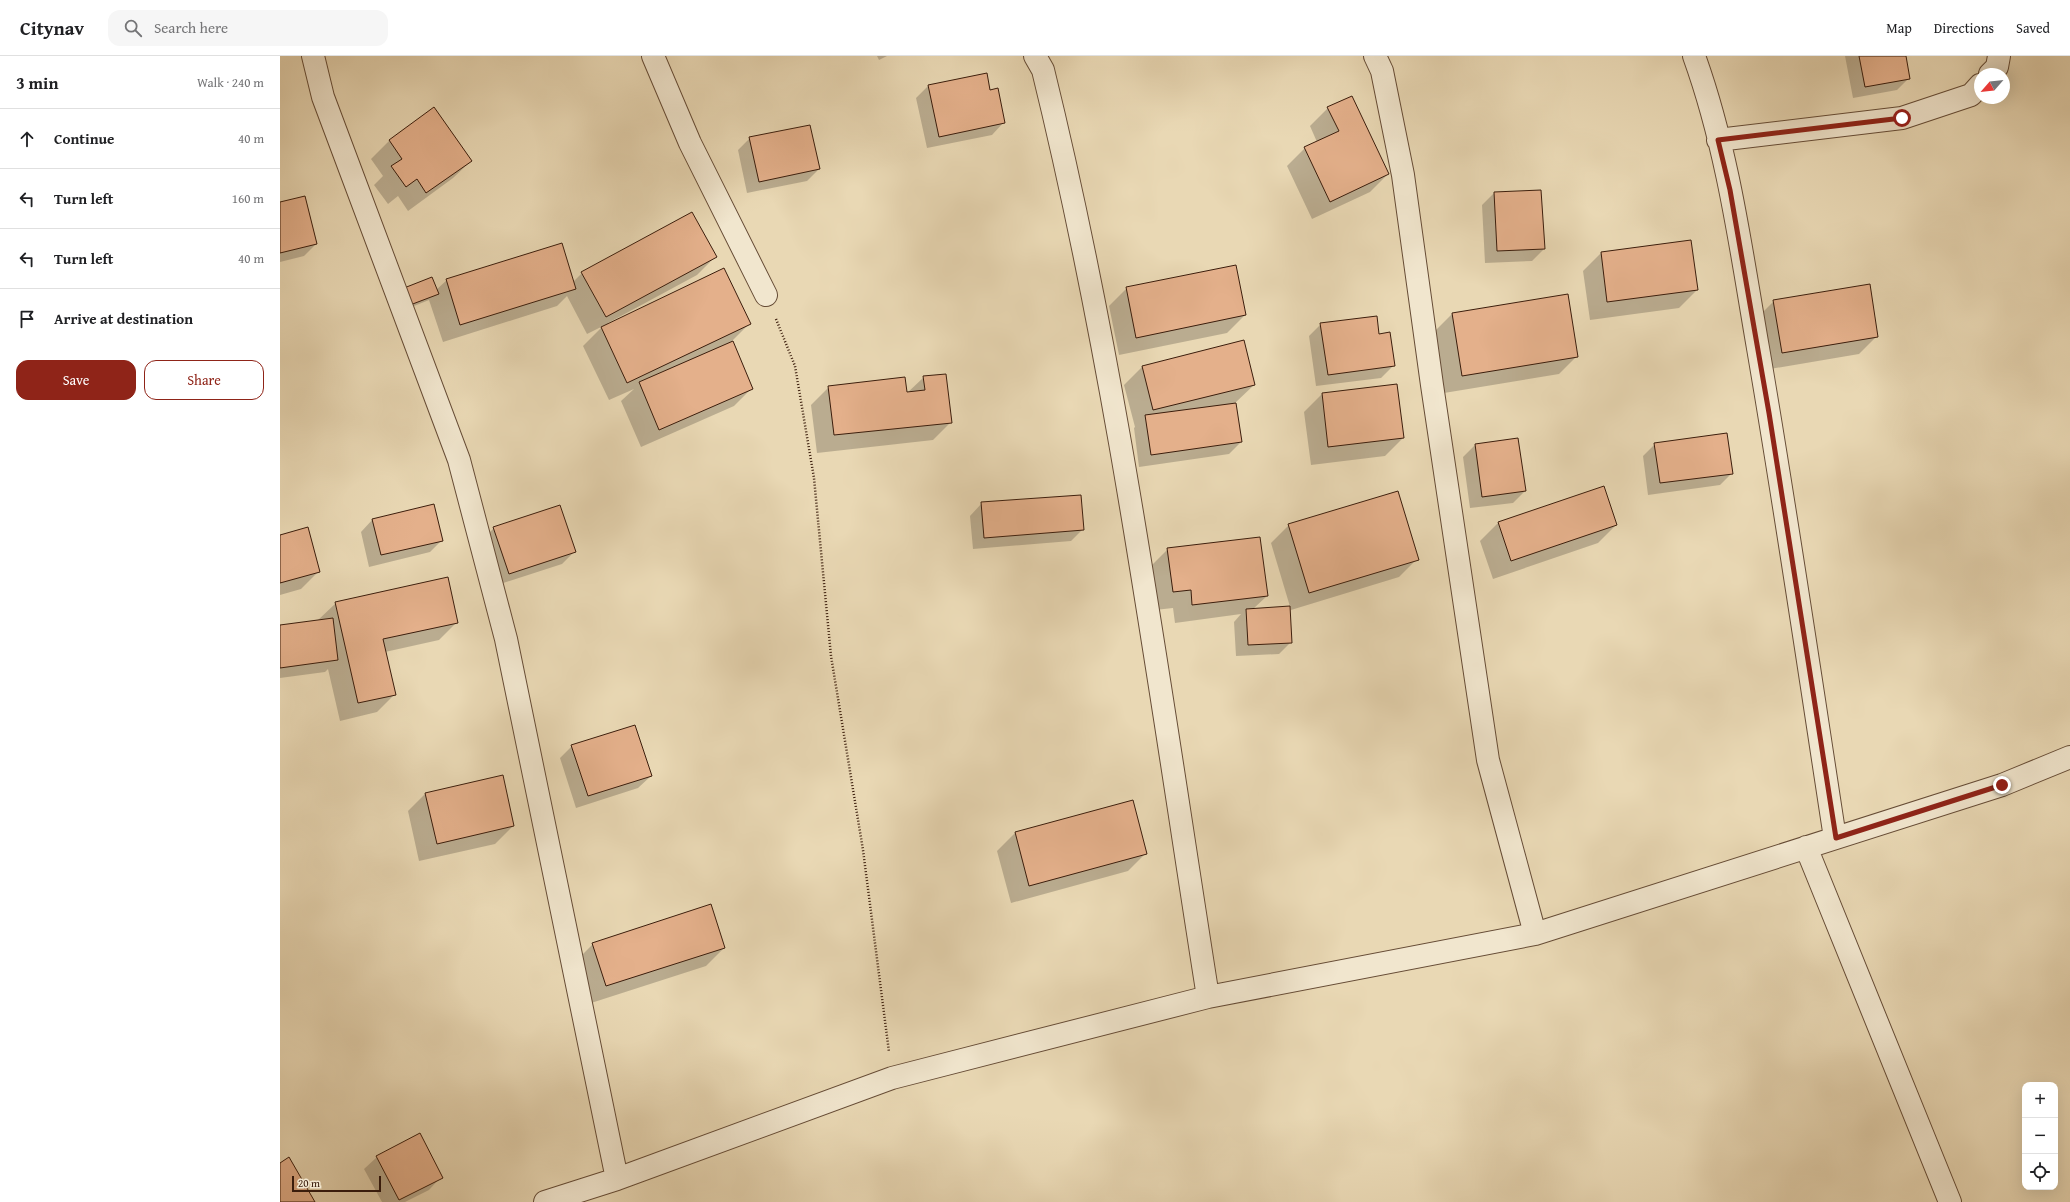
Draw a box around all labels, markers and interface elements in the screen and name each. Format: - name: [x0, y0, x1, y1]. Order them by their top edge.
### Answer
- search box: [108, 10, 388, 46]
- text: Citynav: [20, 14, 84, 42]
- icon: search: [122, 17, 144, 39]
- text: Search here: [154, 17, 228, 38]
- text: Map: [1886, 18, 1912, 38]
- text: Directions: [1934, 18, 1994, 38]
- text: Saved: [2016, 18, 2050, 38]
- north arrow: [1974, 68, 2010, 104]
- text: 3 min: [16, 70, 58, 95]
- text: Walk · 240 m: [197, 73, 264, 92]
- route start: [1893, 109, 1911, 127]
- icon: ahead: [16, 128, 38, 150]
- text: Continue: [54, 128, 115, 149]
- text: 40 m: [238, 129, 264, 148]
- icon: left: [16, 188, 38, 210]
- text: Turn left: [54, 188, 113, 209]
- text: 160 m: [232, 189, 264, 208]
- icon: left: [16, 248, 38, 270]
- text: Turn left: [54, 248, 113, 269]
- text: 40 m: [238, 249, 264, 268]
- icon: arrive: [16, 308, 38, 330]
- text: Arrive at destination: [54, 308, 193, 329]
- button: Save: [16, 360, 136, 400]
- button: Share: [144, 360, 264, 400]
- route end: [1993, 776, 2011, 794]
- map controls: [2022, 1082, 2058, 1190]
- button: +: [2022, 1082, 2058, 1118]
- button: −: [2022, 1118, 2058, 1154]
- button: locate: [2022, 1154, 2058, 1190]
- scale bar: [292, 1174, 381, 1193]
- text: 20 m: [298, 1175, 320, 1191]

